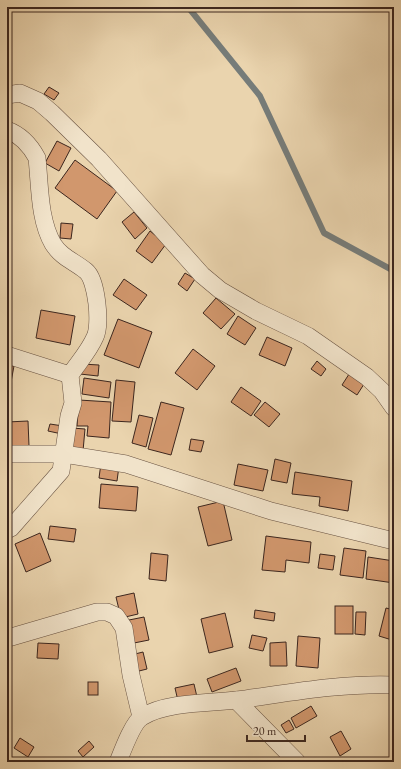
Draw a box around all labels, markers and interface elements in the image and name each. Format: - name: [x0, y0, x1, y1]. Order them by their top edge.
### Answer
- scale bar: [247, 717, 305, 743]
- text: 20 m: [253, 723, 277, 739]

